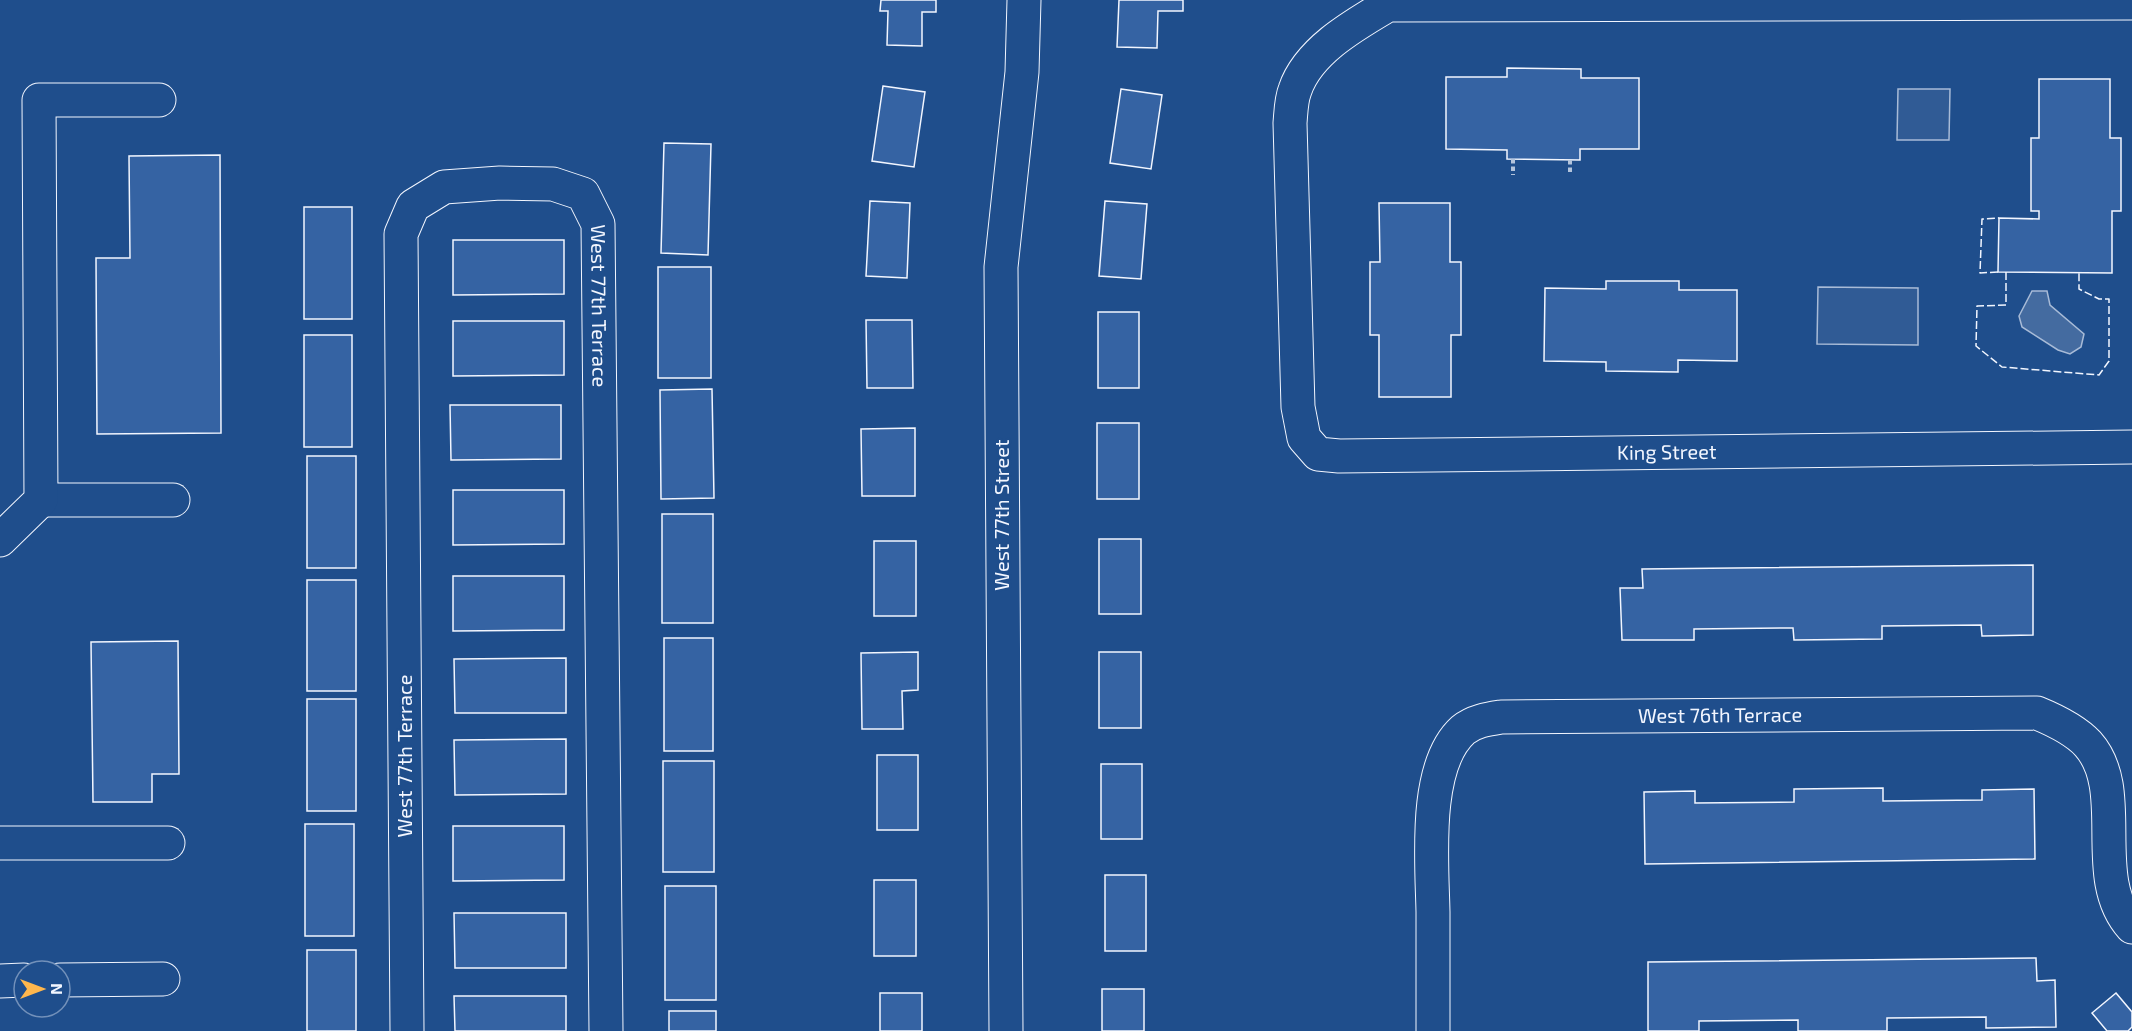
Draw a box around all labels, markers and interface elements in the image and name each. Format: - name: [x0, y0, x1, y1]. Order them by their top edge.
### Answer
- street label: West 77th Terrace: [587, 224, 613, 387]
- street label: West 77th Street: [989, 439, 1013, 591]
- street label: King Street: [1617, 439, 1717, 464]
- street label: West 77th Terrace: [392, 675, 416, 837]
- street label: West 76th Terrace: [1638, 702, 1802, 727]
- north arrow: [12, 959, 72, 1019]
- text: N: [48, 983, 67, 995]

